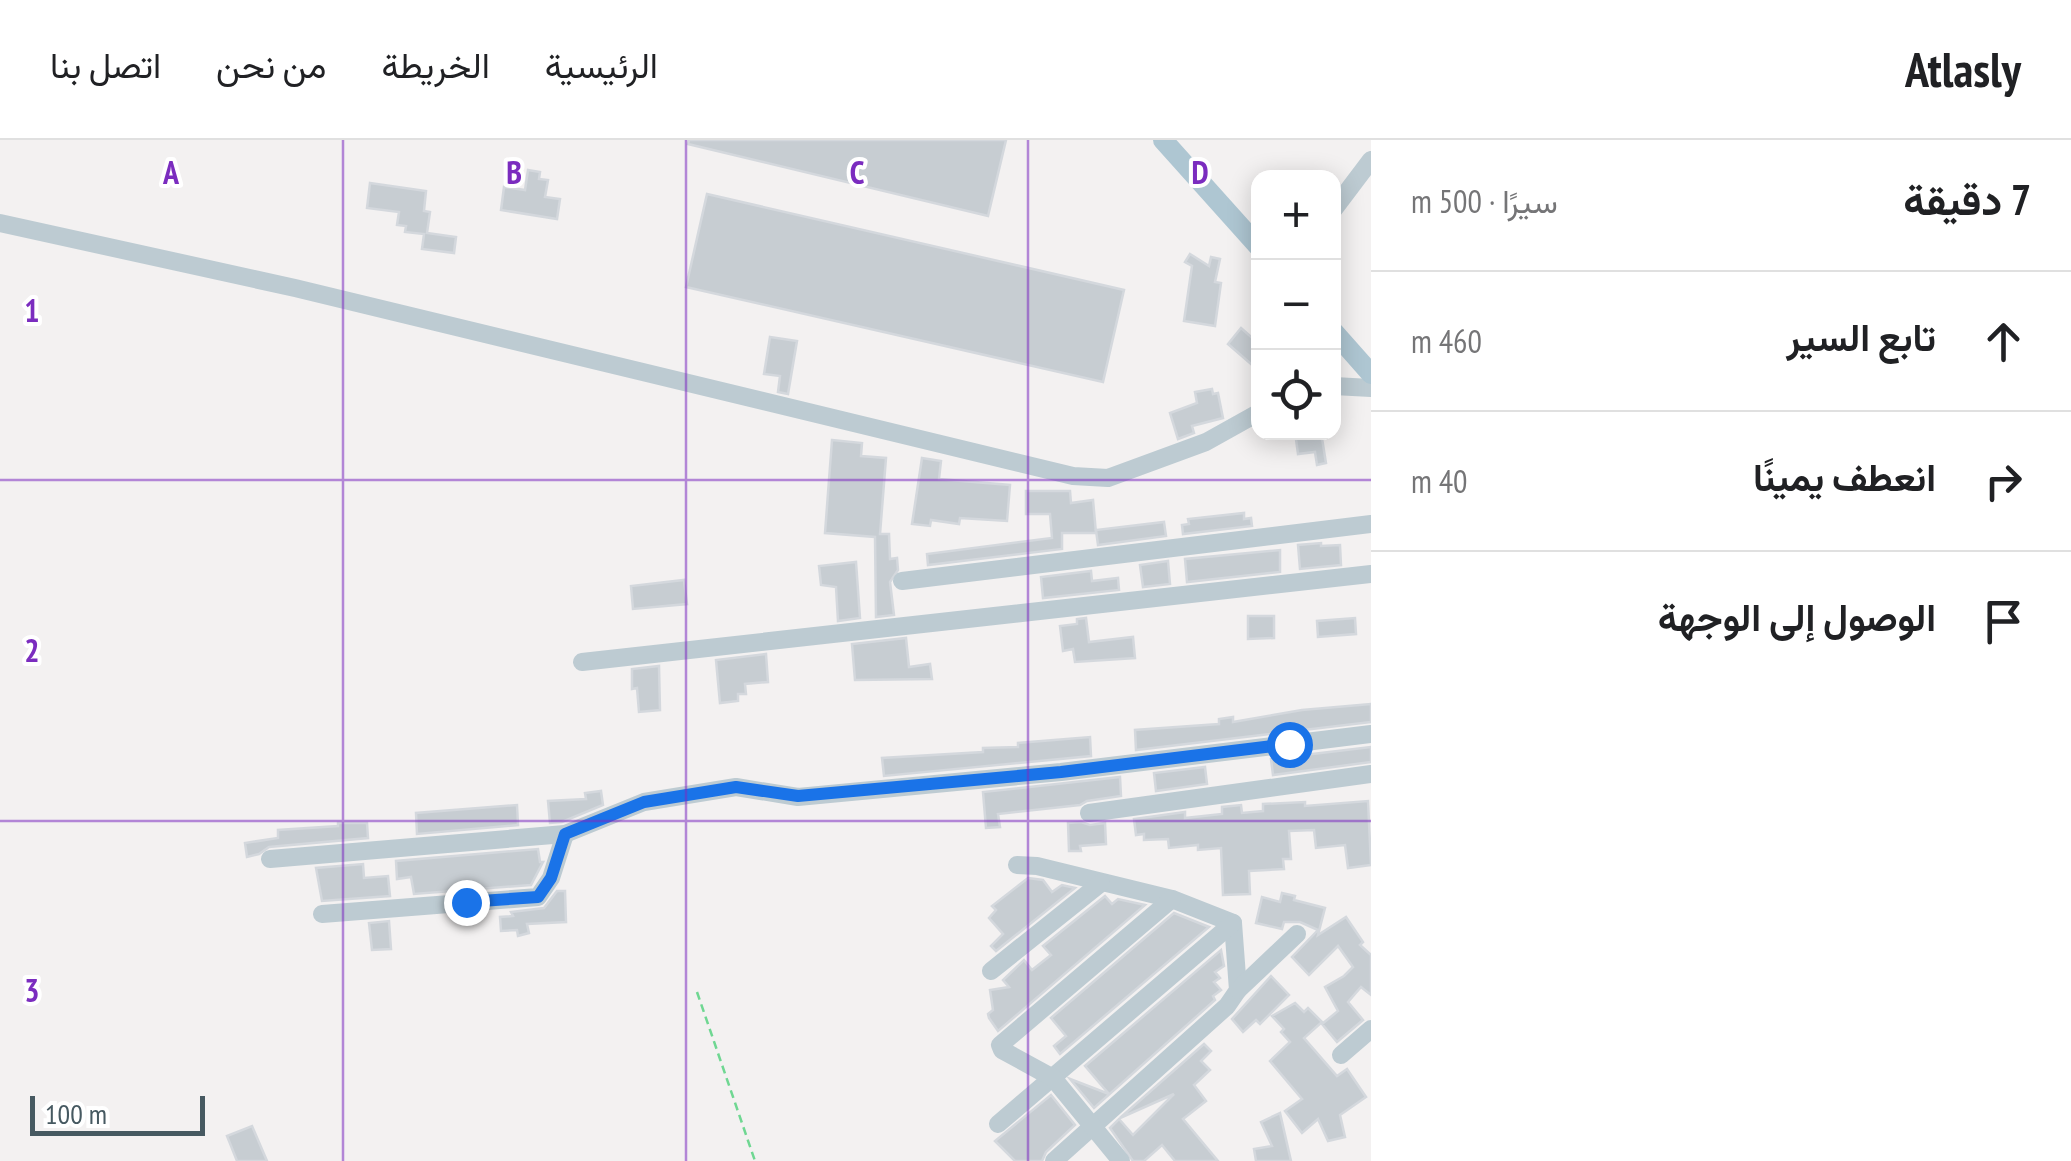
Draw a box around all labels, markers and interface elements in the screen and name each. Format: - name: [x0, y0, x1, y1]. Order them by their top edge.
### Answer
- text: Atlasly: [1905, 38, 2021, 100]
- text: اتصل بنا: [50, 42, 161, 88]
- text: من نحن: [216, 42, 327, 88]
- text: الخريطة: [382, 42, 490, 88]
- text: الرئيسية: [545, 42, 658, 88]
- text: A: [162, 151, 180, 193]
- text: B: [506, 151, 522, 193]
- text: C: [850, 151, 865, 193]
- text: D: [1191, 151, 1209, 193]
- map controls: [1251, 170, 1341, 440]
- button: +: [1251, 170, 1341, 260]
- text: 7 دقيقة: [1903, 172, 2031, 227]
- text: سيرًا · 500 m: [1411, 180, 1558, 222]
- button: −: [1251, 260, 1341, 350]
- text: 1: [24, 289, 40, 331]
- text: تابع السير: [1787, 312, 1936, 361]
- icon: ahead: [1976, 314, 2031, 369]
- text: 460 m: [1411, 320, 1482, 362]
- button: locate: [1251, 350, 1341, 440]
- text: انعطف يمينًا: [1753, 452, 1936, 501]
- icon: right: [1976, 454, 2031, 509]
- text: 40 m: [1411, 460, 1467, 502]
- text: الوصول إلى الوجهة: [1658, 592, 1936, 641]
- icon: arrive: [1976, 594, 2031, 649]
- text: 2: [24, 629, 40, 671]
- route start: [1267, 722, 1313, 768]
- route end: [444, 880, 490, 926]
- text: 3: [24, 969, 40, 1011]
- scale bar: [30, 1091, 205, 1136]
- text: 100 m: [45, 1095, 107, 1132]

